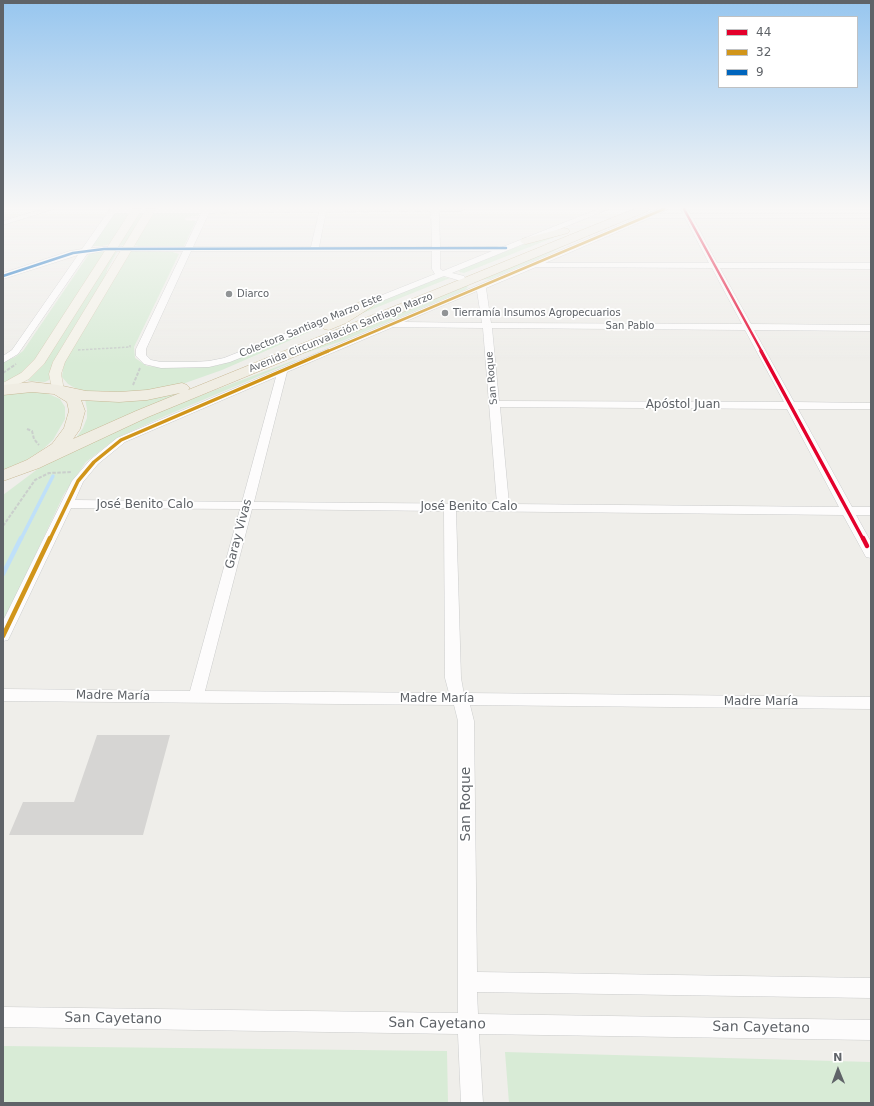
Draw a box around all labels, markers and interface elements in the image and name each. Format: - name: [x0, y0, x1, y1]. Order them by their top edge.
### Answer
- legend: [718, 16, 858, 88]
- text: 44: [756, 25, 771, 39]
- text: 32: [756, 45, 771, 59]
- text: 9: [756, 65, 764, 79]
- place label: Diarco: [237, 288, 269, 300]
- marker: Diarco: [224, 289, 234, 299]
- street label: Avenida Circunvalación Santiago Marzo: [247, 290, 435, 376]
- street label: Colectora Santiago Marzo Este: [238, 292, 384, 360]
- place label: Tierramía Insumos Agropecuarios: [453, 307, 621, 319]
- marker: Tierramía Insumos Agropecuarios: [440, 308, 450, 318]
- street label: San Pablo: [606, 320, 654, 332]
- street label: San Roque: [484, 351, 500, 405]
- street label: Apóstol Juan: [646, 398, 720, 412]
- street label: Garay Vivas: [223, 497, 255, 571]
- street label: José Benito Calo: [96, 498, 194, 512]
- street label: José Benito Calo: [420, 500, 518, 514]
- street label: Madre María: [76, 688, 150, 704]
- street label: Madre María: [400, 692, 474, 706]
- street label: Madre María: [724, 695, 798, 709]
- street label: San Roque: [458, 767, 474, 841]
- street label: San Cayetano: [64, 1010, 162, 1028]
- street label: San Cayetano: [388, 1015, 486, 1033]
- street label: San Cayetano: [712, 1019, 810, 1037]
- north arrow: [818, 1050, 858, 1090]
- text: N: [833, 1051, 843, 1064]

